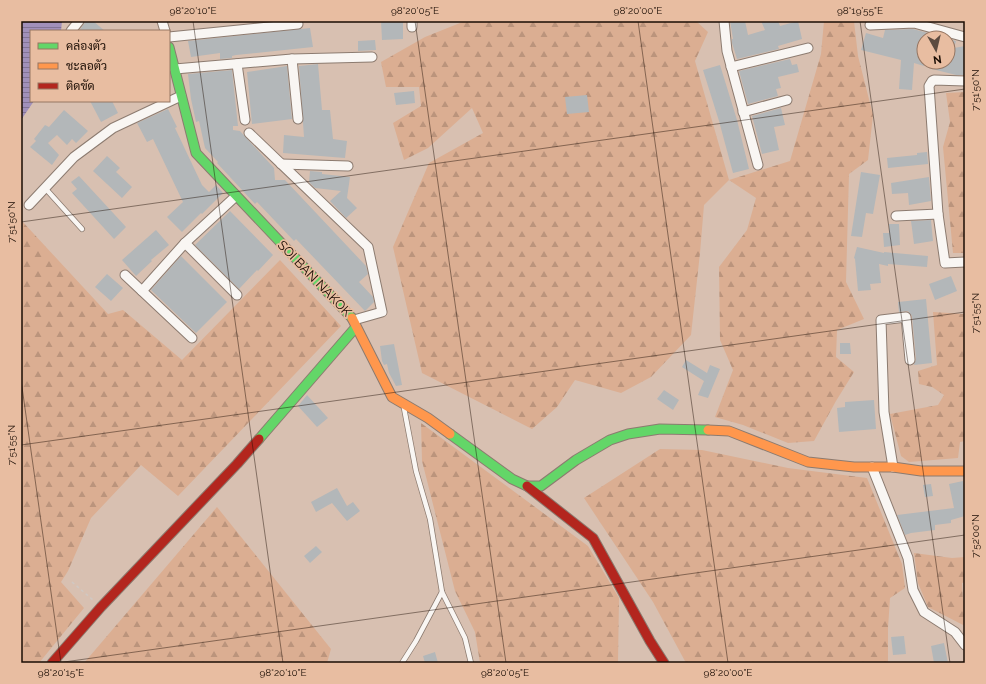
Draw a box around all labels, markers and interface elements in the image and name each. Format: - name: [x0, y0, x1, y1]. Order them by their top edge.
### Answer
- text: 98°20'10"E: [169, 5, 217, 16]
- text: 98°20'05"E: [391, 5, 439, 16]
- text: 98°20'00"E: [614, 5, 662, 16]
- text: 98°19'55"E: [837, 5, 883, 16]
- legend: [30, 30, 170, 102]
- north arrow: [916, 30, 956, 70]
- text: คล่องตัว: [66, 39, 106, 53]
- text: N: [932, 52, 942, 66]
- text: ชะลอตัว: [66, 59, 107, 73]
- text: 7°51'50"N: [970, 69, 981, 111]
- text: ติดขัด: [66, 79, 95, 93]
- text: 7°51'50"N: [6, 201, 17, 243]
- street label: SOI BAN NAKOK: [275, 237, 355, 320]
- text: 7°51'55"N: [970, 293, 981, 333]
- text: 7°51'55"N: [6, 425, 17, 465]
- text: 7°52'00"N: [970, 514, 981, 558]
- text: 98°20'15"E: [38, 667, 84, 678]
- text: 98°20'10"E: [259, 667, 307, 678]
- text: 98°20'05"E: [481, 667, 529, 678]
- text: 98°20'00"E: [704, 667, 752, 678]

